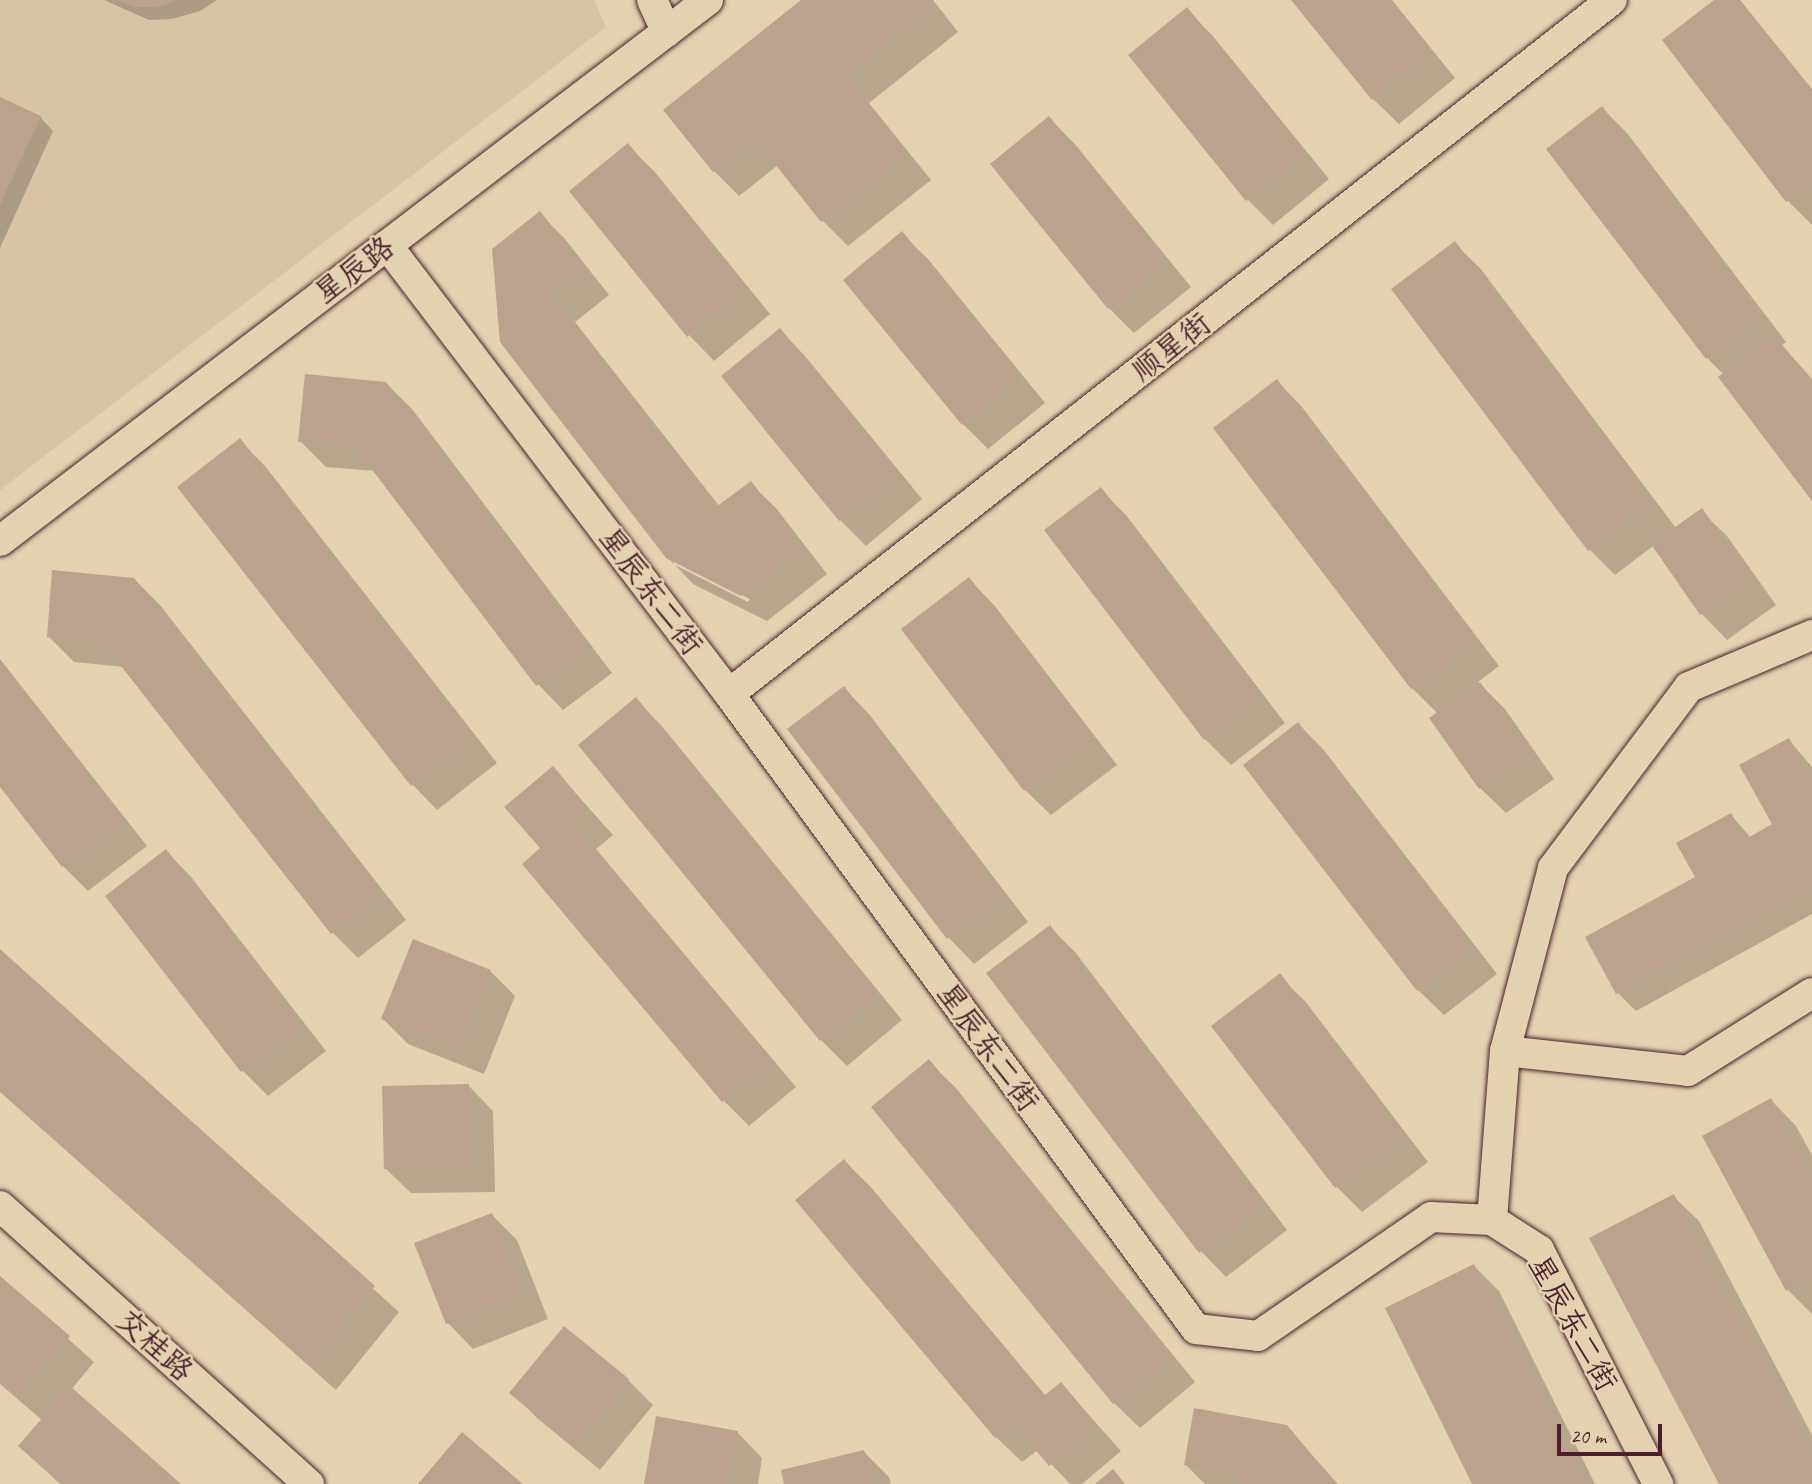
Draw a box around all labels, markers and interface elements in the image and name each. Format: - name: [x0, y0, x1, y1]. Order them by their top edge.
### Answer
- street label: 星辰路: [307, 229, 401, 311]
- street label: 顺星街: [1124, 305, 1218, 389]
- street label: 星辰东二街: [591, 520, 711, 662]
- street label: 星辰东二街: [929, 976, 1047, 1118]
- street label: 星辰东二街: [1521, 1249, 1625, 1397]
- street label: 交桂路: [110, 1302, 200, 1388]
- scale bar: [1560, 1410, 1665, 1454]
- text: 20 m: [1570, 1423, 1606, 1449]

